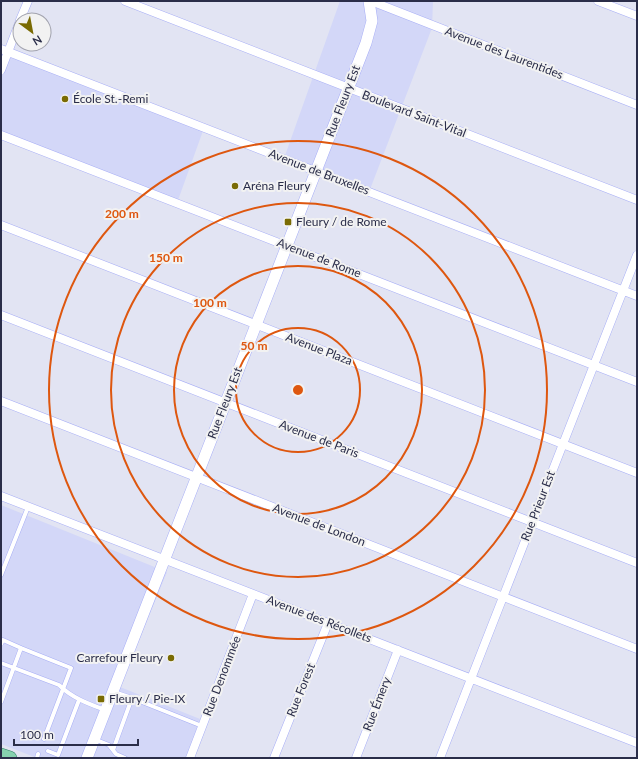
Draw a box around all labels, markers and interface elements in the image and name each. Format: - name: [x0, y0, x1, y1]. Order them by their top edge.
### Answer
- north arrow: [12, 12, 52, 52]
- street label: Avenue des Laurentides: [443, 23, 566, 82]
- text: N: [31, 33, 45, 49]
- street label: Rue Fleury Est: [322, 62, 363, 139]
- street label: Boulevard Saint-Vital: [360, 87, 468, 140]
- place label: École St.-Remi: [73, 91, 148, 106]
- marker: École St.-Remi: [60, 94, 70, 104]
- street label: Avenue de Bruxelles: [267, 145, 372, 198]
- place label: Aréna Fleury: [243, 178, 311, 193]
- marker: Aréna Fleury: [230, 181, 240, 191]
- text: 200 m: [105, 206, 139, 221]
- place label: Fleury / de Rome: [296, 214, 387, 229]
- marker: Fleury / de Rome: [283, 217, 293, 227]
- street label: Avenue de Rome: [275, 235, 363, 280]
- text: 150 m: [149, 250, 183, 265]
- text: 100 m: [193, 295, 227, 310]
- street label: Avenue Plaza: [284, 329, 355, 368]
- text: 50 m: [241, 338, 267, 353]
- street label: Rue Fleury Est: [204, 364, 245, 441]
- centre of rings: [291, 383, 305, 397]
- street label: Avenue de Paris: [277, 416, 361, 461]
- street label: Rue Prieur Est: [517, 468, 558, 543]
- street label: Avenue de London: [271, 500, 368, 549]
- street label: Avenue des Récollets: [264, 592, 374, 646]
- street label: Rue Denommée: [199, 634, 244, 718]
- place label: Carrefour Fleury: [76, 650, 164, 665]
- marker: Carrefour Fleury: [166, 653, 176, 663]
- street label: Rue Forest: [283, 660, 318, 719]
- street label: Rue Émery: [359, 674, 394, 733]
- place label: Fleury / Pie-IX: [109, 691, 186, 706]
- marker: Fleury / Pie-IX: [96, 694, 106, 704]
- scale bar: [14, 721, 138, 747]
- text: 100 m: [20, 727, 54, 742]

